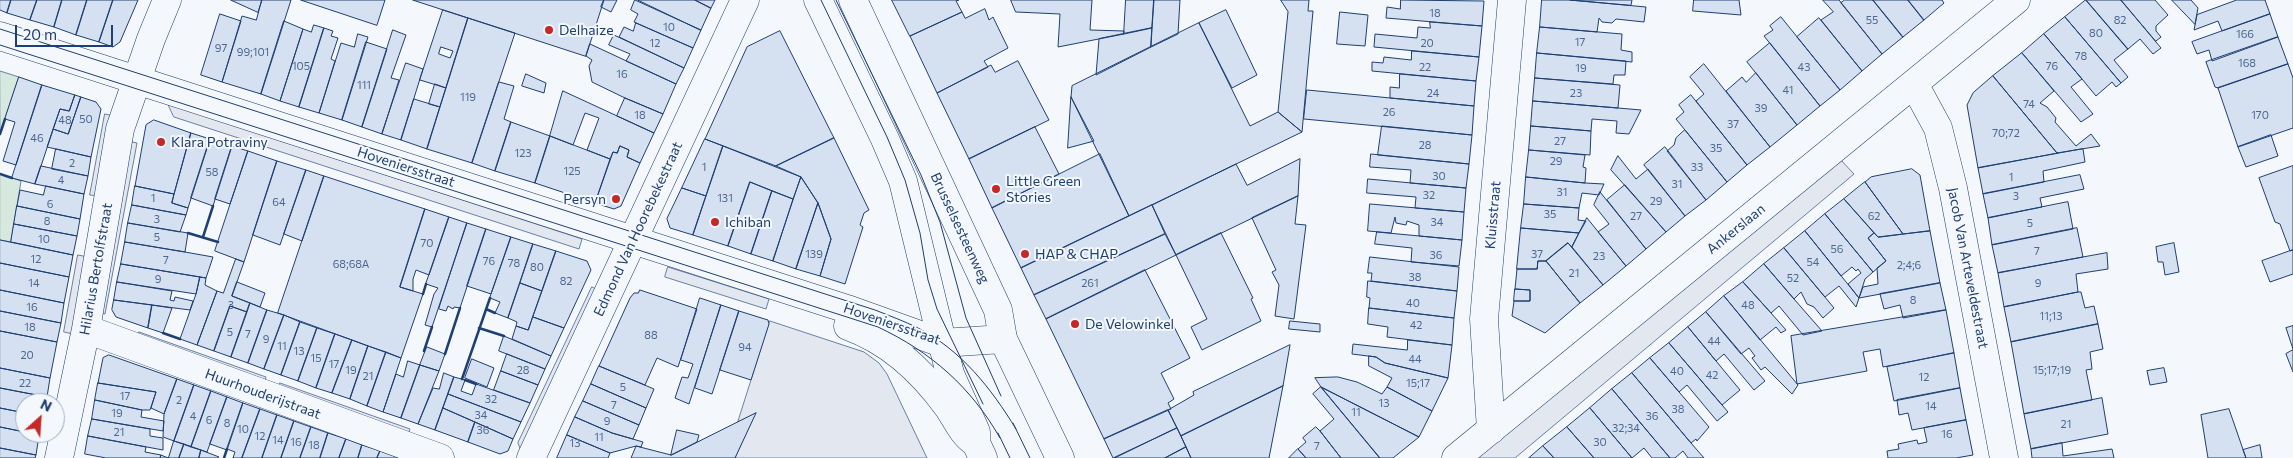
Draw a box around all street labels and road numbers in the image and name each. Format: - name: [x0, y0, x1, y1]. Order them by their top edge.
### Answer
- street label: Edmond Van Hoorebekestraat: [590, 139, 686, 319]
- street label: Hoveniersstraat: [355, 143, 457, 191]
- street label: Brusselsesteenweg: [927, 170, 993, 286]
- street label: Kluisstraat: [1482, 180, 1504, 250]
- street label: Jacob Van Arteveldestraat: [1944, 186, 1992, 350]
- street label: Ankerslaan: [1703, 200, 1769, 258]
- street label: Hilarius Bertolfstraat: [76, 202, 116, 336]
- street label: Hoveniersstraat: [841, 300, 943, 348]
- street label: Huurhouderijstraat: [203, 365, 323, 423]

